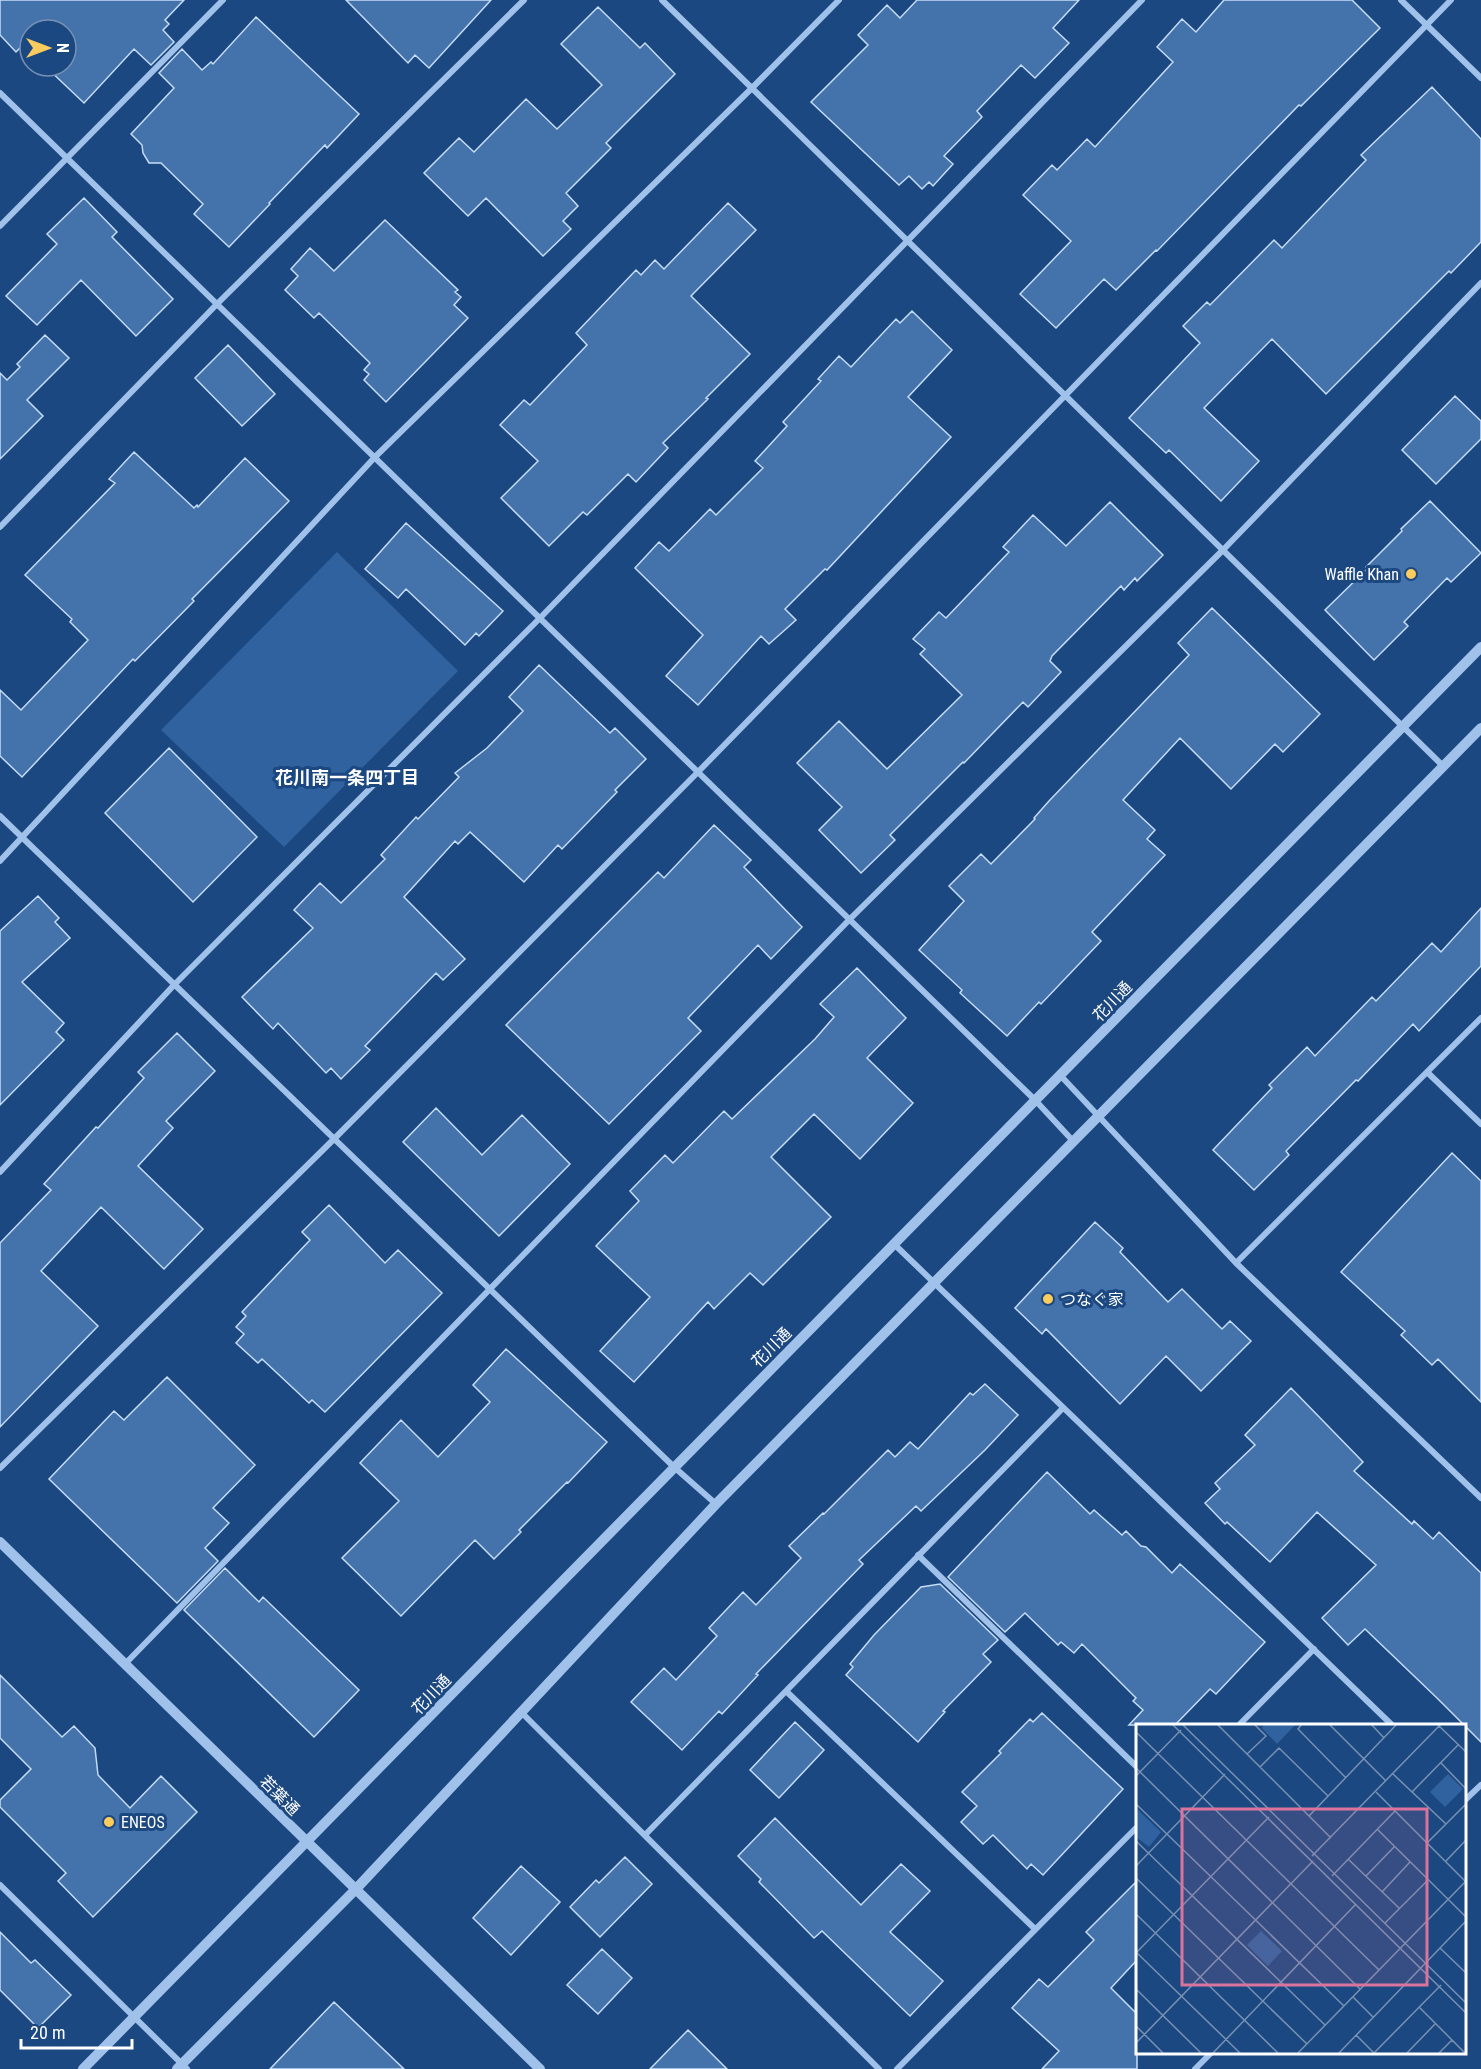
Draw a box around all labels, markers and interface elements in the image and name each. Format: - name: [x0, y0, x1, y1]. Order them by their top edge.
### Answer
- north arrow: [18, 18, 78, 78]
- text: N: [53, 43, 72, 53]
- place label: Waffle Khan: [1324, 565, 1399, 584]
- marker: Waffle Khan: [1404, 567, 1418, 581]
- district label: 花川南一条四丁目: [275, 767, 419, 788]
- street label: 花川通: [1089, 977, 1136, 1025]
- place label: つなぐ家: [1060, 1290, 1124, 1309]
- marker: つなぐ家: [1041, 1292, 1055, 1306]
- street label: 花川通: [748, 1324, 795, 1371]
- street label: 花川通: [408, 1670, 455, 1718]
- inset map: [1136, 1724, 1466, 2054]
- street label: 若葉通: [256, 1772, 303, 1819]
- place label: ENEOS: [121, 1813, 165, 1832]
- marker: ENEOS: [102, 1815, 116, 1829]
- scale bar: [21, 2012, 132, 2050]
- text: 20 m: [30, 2022, 65, 2043]

